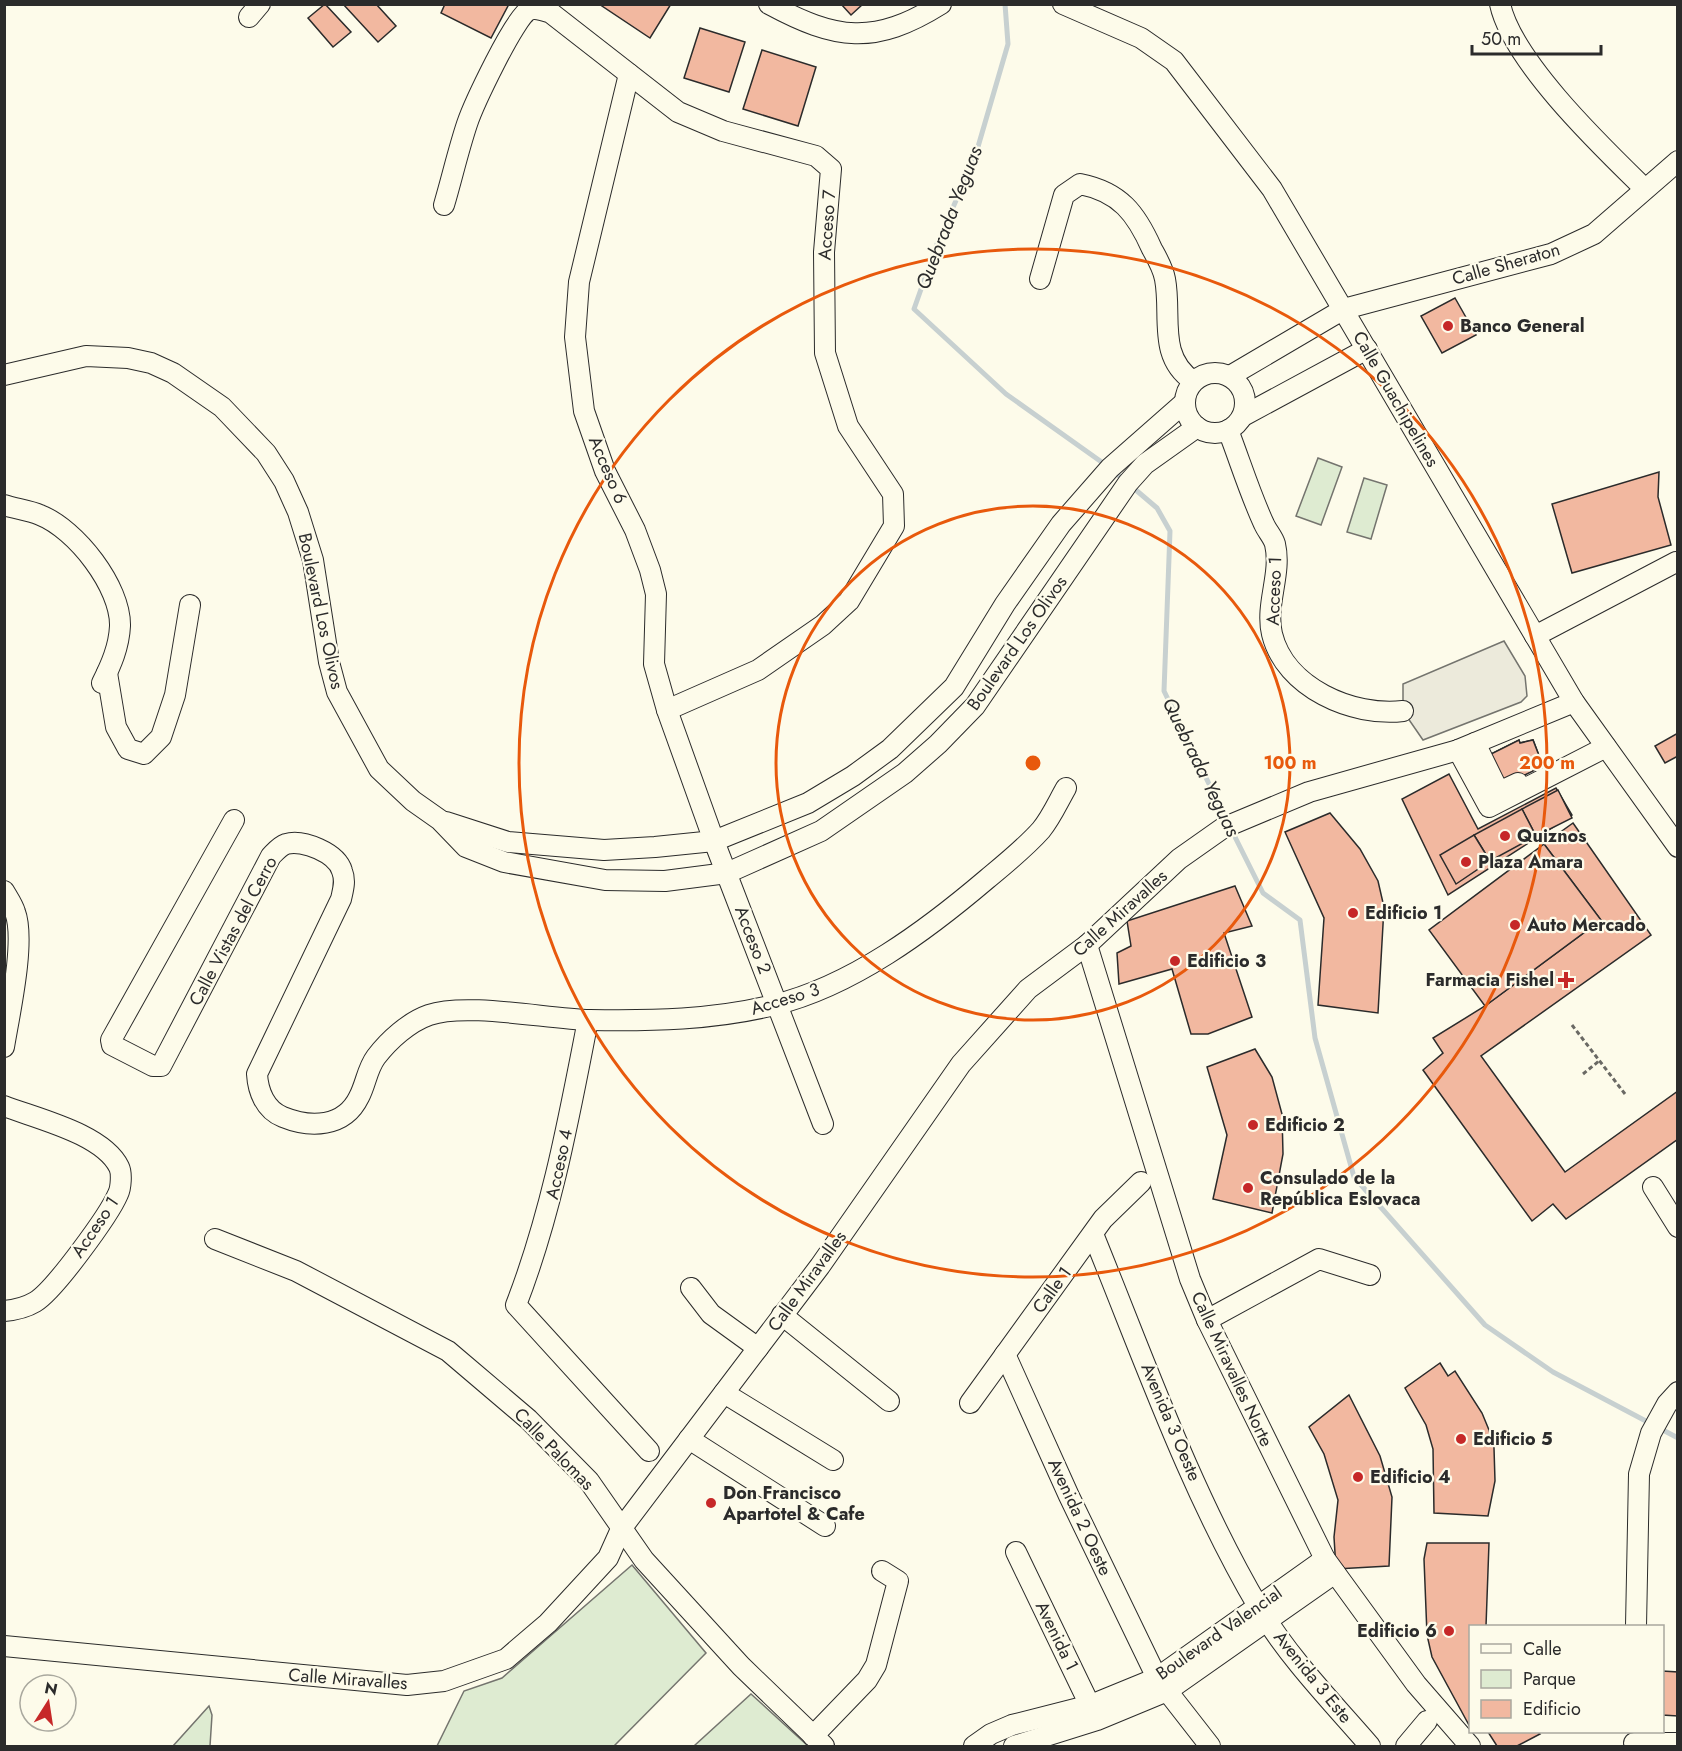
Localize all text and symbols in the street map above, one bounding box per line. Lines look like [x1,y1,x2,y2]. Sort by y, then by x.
scale bar [1472,18,1601,56]
text: 50 m [1481,26,1521,52]
water label: Quebrada Yeguas [908,142,990,294]
street label: Acceso 7 [812,188,842,261]
street label: Calle Sheraton [1449,236,1563,292]
place label: Banco General [1460,313,1585,339]
marker: Banco General [1441,319,1455,333]
street label: Calle Guachipelines [1346,326,1446,472]
street label: Acceso 6 [582,432,634,508]
street label: Boulevard Los Olivos [292,530,350,692]
street label: Acceso 1 [1260,556,1288,626]
street label: Boulevard Los Olivos [961,570,1073,716]
water label: Quebrada Yeguas [1155,693,1247,842]
text: 100 m [1263,750,1317,776]
text: 200 m [1519,750,1575,776]
centre of rings [1023,753,1043,773]
place label: Quiznos [1517,823,1586,849]
marker: Quiznos [1498,829,1512,843]
place label: Plaza Amara [1478,849,1583,875]
street label: Calle Vistas del Cerro [183,851,284,1010]
marker: Plaza Amara [1459,855,1473,869]
street label: Calle Miravalles [1067,863,1173,963]
place label: Edificio 1 [1365,900,1442,926]
street label: Acceso 2 [728,902,778,978]
marker: Edificio 1 [1346,906,1360,920]
place label: Auto Mercado [1526,912,1646,938]
marker: Auto Mercado [1508,918,1522,932]
place label: Edificio 3 [1187,948,1266,974]
marker: Edificio 3 [1168,954,1182,968]
place label: Farmacia Fishel [1426,967,1554,993]
marker: Farmacia Fishel [1559,973,1573,987]
street label: Acceso 3 [747,976,823,1022]
place label: Edificio 2 [1265,1112,1345,1138]
marker: Edificio 2 [1246,1118,1260,1132]
street label: Acceso 4 [539,1126,579,1202]
place label: Consulado de la República Eslovaca [1260,1165,1420,1212]
marker: Consulado de la República Eslovaca [1241,1181,1255,1195]
street label: Acceso 1 [65,1191,125,1263]
street label: Calle Miravalles [761,1225,853,1337]
street label: Calle 1 [1026,1261,1078,1319]
street label: Calle Miravalles Norte [1185,1287,1279,1451]
street label: Avenida 3 Oeste [1134,1359,1208,1485]
street label: Calle Palomas [508,1402,600,1496]
place label: Edificio 5 [1473,1426,1553,1452]
marker: Edificio 5 [1454,1432,1468,1446]
street label: Avenida 2 Oeste [1042,1454,1118,1580]
place label: Edificio 4 [1370,1464,1451,1490]
marker: Edificio 4 [1351,1470,1365,1484]
place label: Don Francisco Apartotel & Cafe [722,1480,865,1527]
marker: Don Francisco Apartotel & Cafe [704,1496,718,1510]
street label: Boulevard Valencial [1151,1580,1287,1686]
street label: Avenida 1 [1029,1597,1085,1675]
place label: Edificio 6 [1357,1618,1437,1644]
marker: Edificio 6 [1442,1624,1456,1638]
street label: Avenida 3 Este [1268,1625,1358,1729]
legend [1469,1625,1664,1733]
text: Calle [1523,1636,1562,1662]
street label: Calle Miravalles [288,1662,408,1696]
text: Parque [1523,1666,1576,1692]
north arrow [18,1673,78,1733]
text: N [42,1676,60,1701]
text: Edificio [1523,1696,1581,1722]

